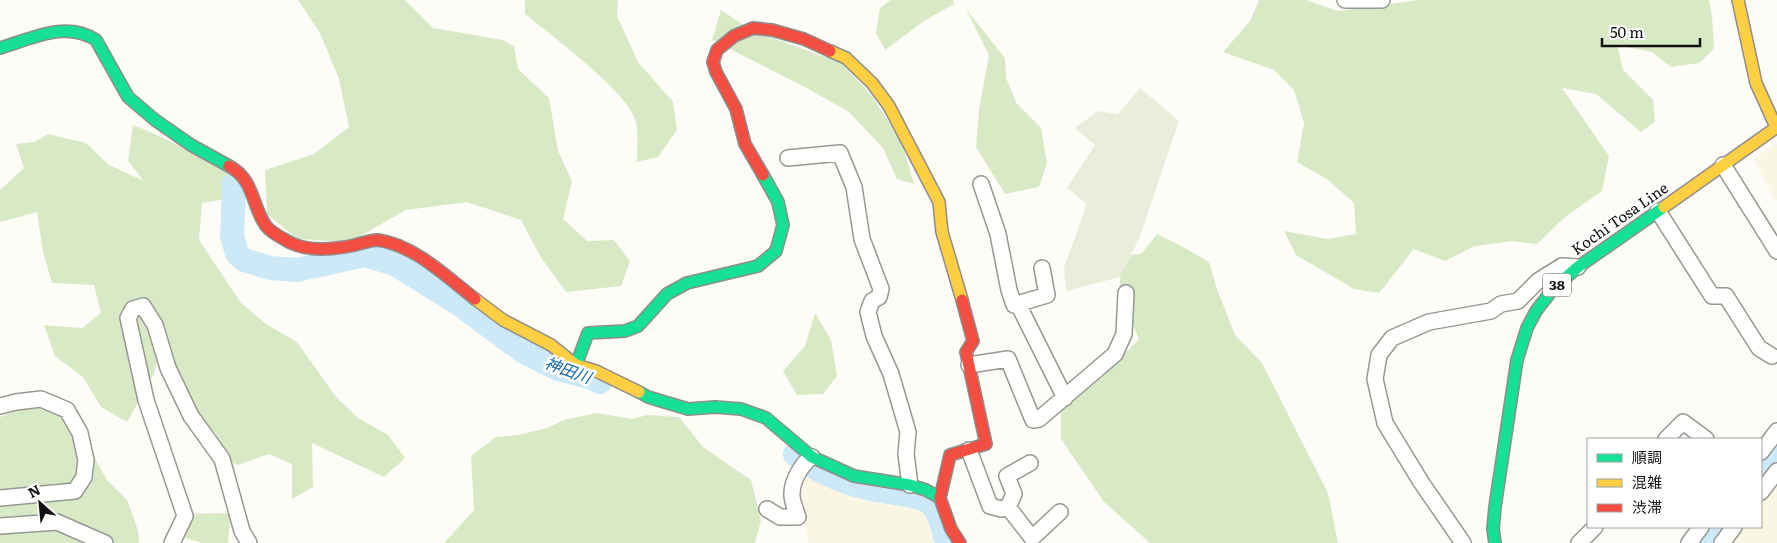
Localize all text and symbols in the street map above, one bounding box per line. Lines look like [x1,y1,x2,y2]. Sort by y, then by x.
scale bar [1602,15,1700,47]
text: 50 m [1610,20,1644,43]
street label: Kochi Tosa Line [1566,176,1672,260]
road number: 38 [1543,274,1571,296]
water label: 神田川 [542,350,597,389]
legend [1587,438,1762,528]
text: 順調 [1632,445,1662,468]
text: 混雑 [1632,470,1662,493]
north arrow [15,478,65,528]
text: N [24,479,44,502]
text: 渋滞 [1632,495,1662,518]

